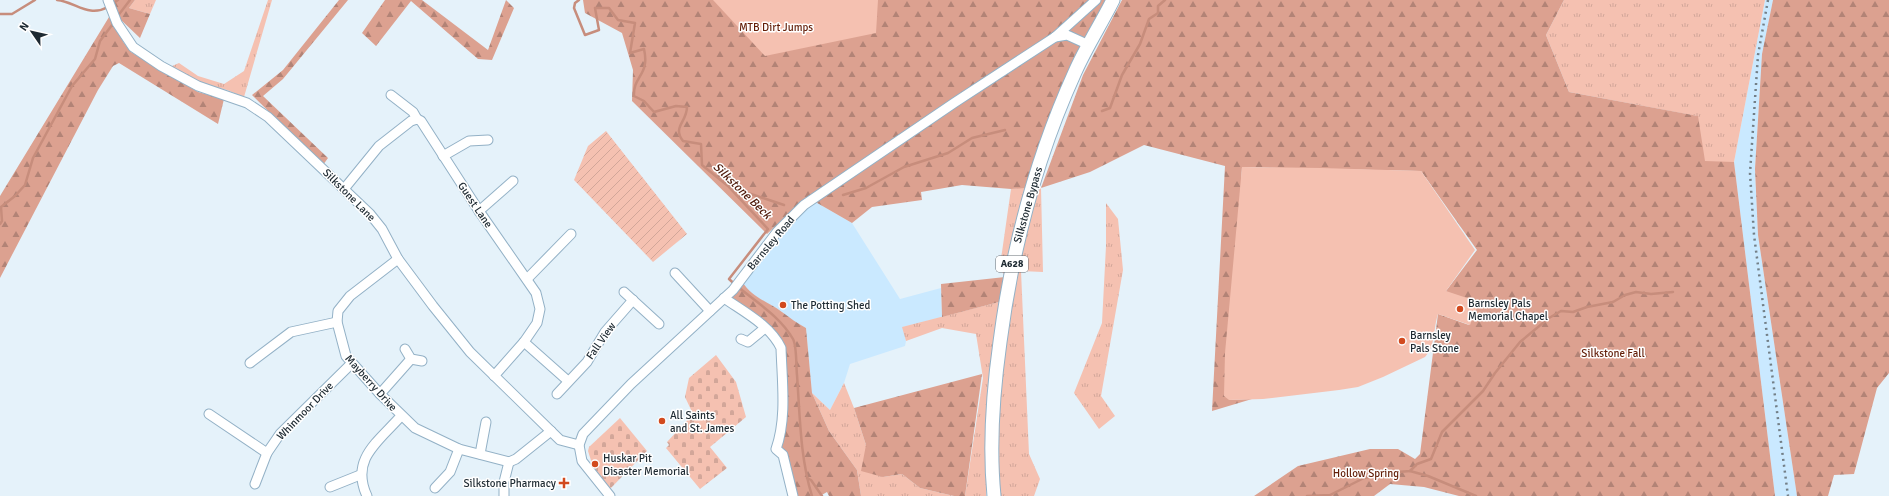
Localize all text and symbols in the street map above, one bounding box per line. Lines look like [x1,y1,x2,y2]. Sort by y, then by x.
north arrow [12,12,52,52]
text: N [17,20,32,33]
park label: MTB Dirt Jumps [739,21,813,34]
water label: Silkstone Beck [710,159,775,223]
street label: Silkstone Bypass [1011,165,1045,245]
street label: Silkstone Lane [320,166,378,224]
street label: Guest Lane [455,180,495,230]
street label: Barnsley Road [745,213,798,273]
road number: A628 [996,256,1028,272]
place label: Barnsley Pals Memorial Chapel [1468,297,1548,323]
place label: The Potting Shed [791,299,870,312]
marker: The Potting Shed [778,300,788,310]
marker: Barnsley Pals Memorial Chapel [1455,304,1465,314]
street label: Fall View [584,320,618,362]
place label: Barnsley Pals Stone [1410,329,1459,355]
marker: Barnsley Pals Stone [1397,336,1407,346]
park label: Silkstone Fall [1581,347,1645,360]
street label: Mayberry Drive [342,352,400,414]
street label: Whinmoor Drive [274,379,336,443]
place label: All Saints and St. James [670,409,735,435]
marker: All Saints and St. James [657,416,667,426]
place label: Huskar Pit Disaster Memorial [603,452,689,478]
marker: Huskar Pit Disaster Memorial [590,459,600,469]
park label: Hollow Spring [1333,467,1399,480]
place label: Silkstone Pharmacy [463,477,557,490]
marker: Silkstone Pharmacy [559,478,569,488]

